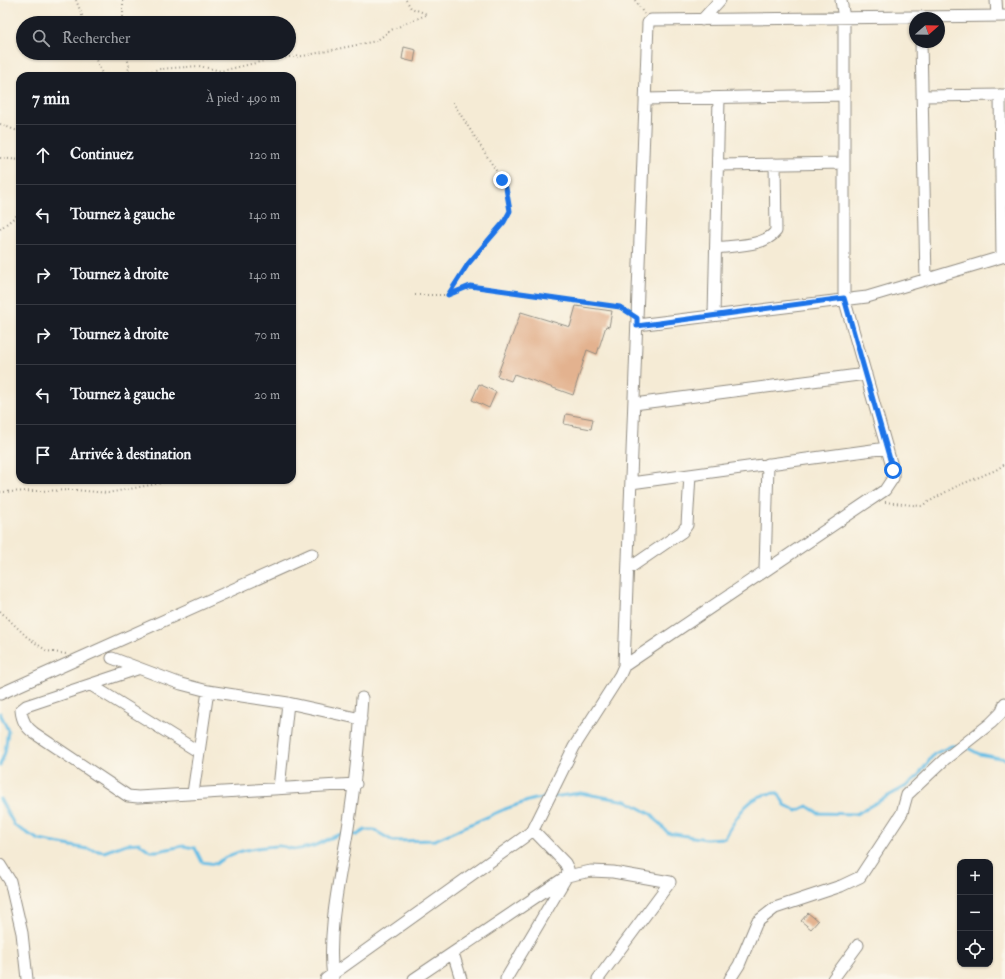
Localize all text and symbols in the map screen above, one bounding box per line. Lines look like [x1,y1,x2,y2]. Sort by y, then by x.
north arrow [909,12,945,48]
search box [16,16,296,60]
icon: search [30,27,52,49]
text: Rechercher [62,29,130,48]
text: 7 min [32,88,70,109]
text: À pied · 490 m [206,90,280,106]
icon: ahead [32,144,54,166]
text: Continuez [70,145,134,164]
text: 120 m [249,147,280,163]
route end [493,171,511,189]
icon: left [32,204,54,226]
text: Tournez à gauche [70,205,175,224]
text: 140 m [249,207,280,223]
icon: right [32,264,54,286]
text: Tournez à droite [70,265,169,284]
text: 140 m [249,267,280,283]
icon: right [32,324,54,346]
text: Tournez à droite [70,325,169,344]
text: 70 m [255,327,280,343]
icon: left [32,384,54,406]
text: Tournez à gauche [70,385,175,404]
text: 20 m [254,387,280,403]
icon: arrive [32,444,54,466]
text: Arrivée à destination [70,445,191,464]
route start [884,461,902,479]
map controls [957,859,993,967]
button: + [957,859,993,895]
button: − [957,895,993,931]
button: locate [957,931,993,967]

